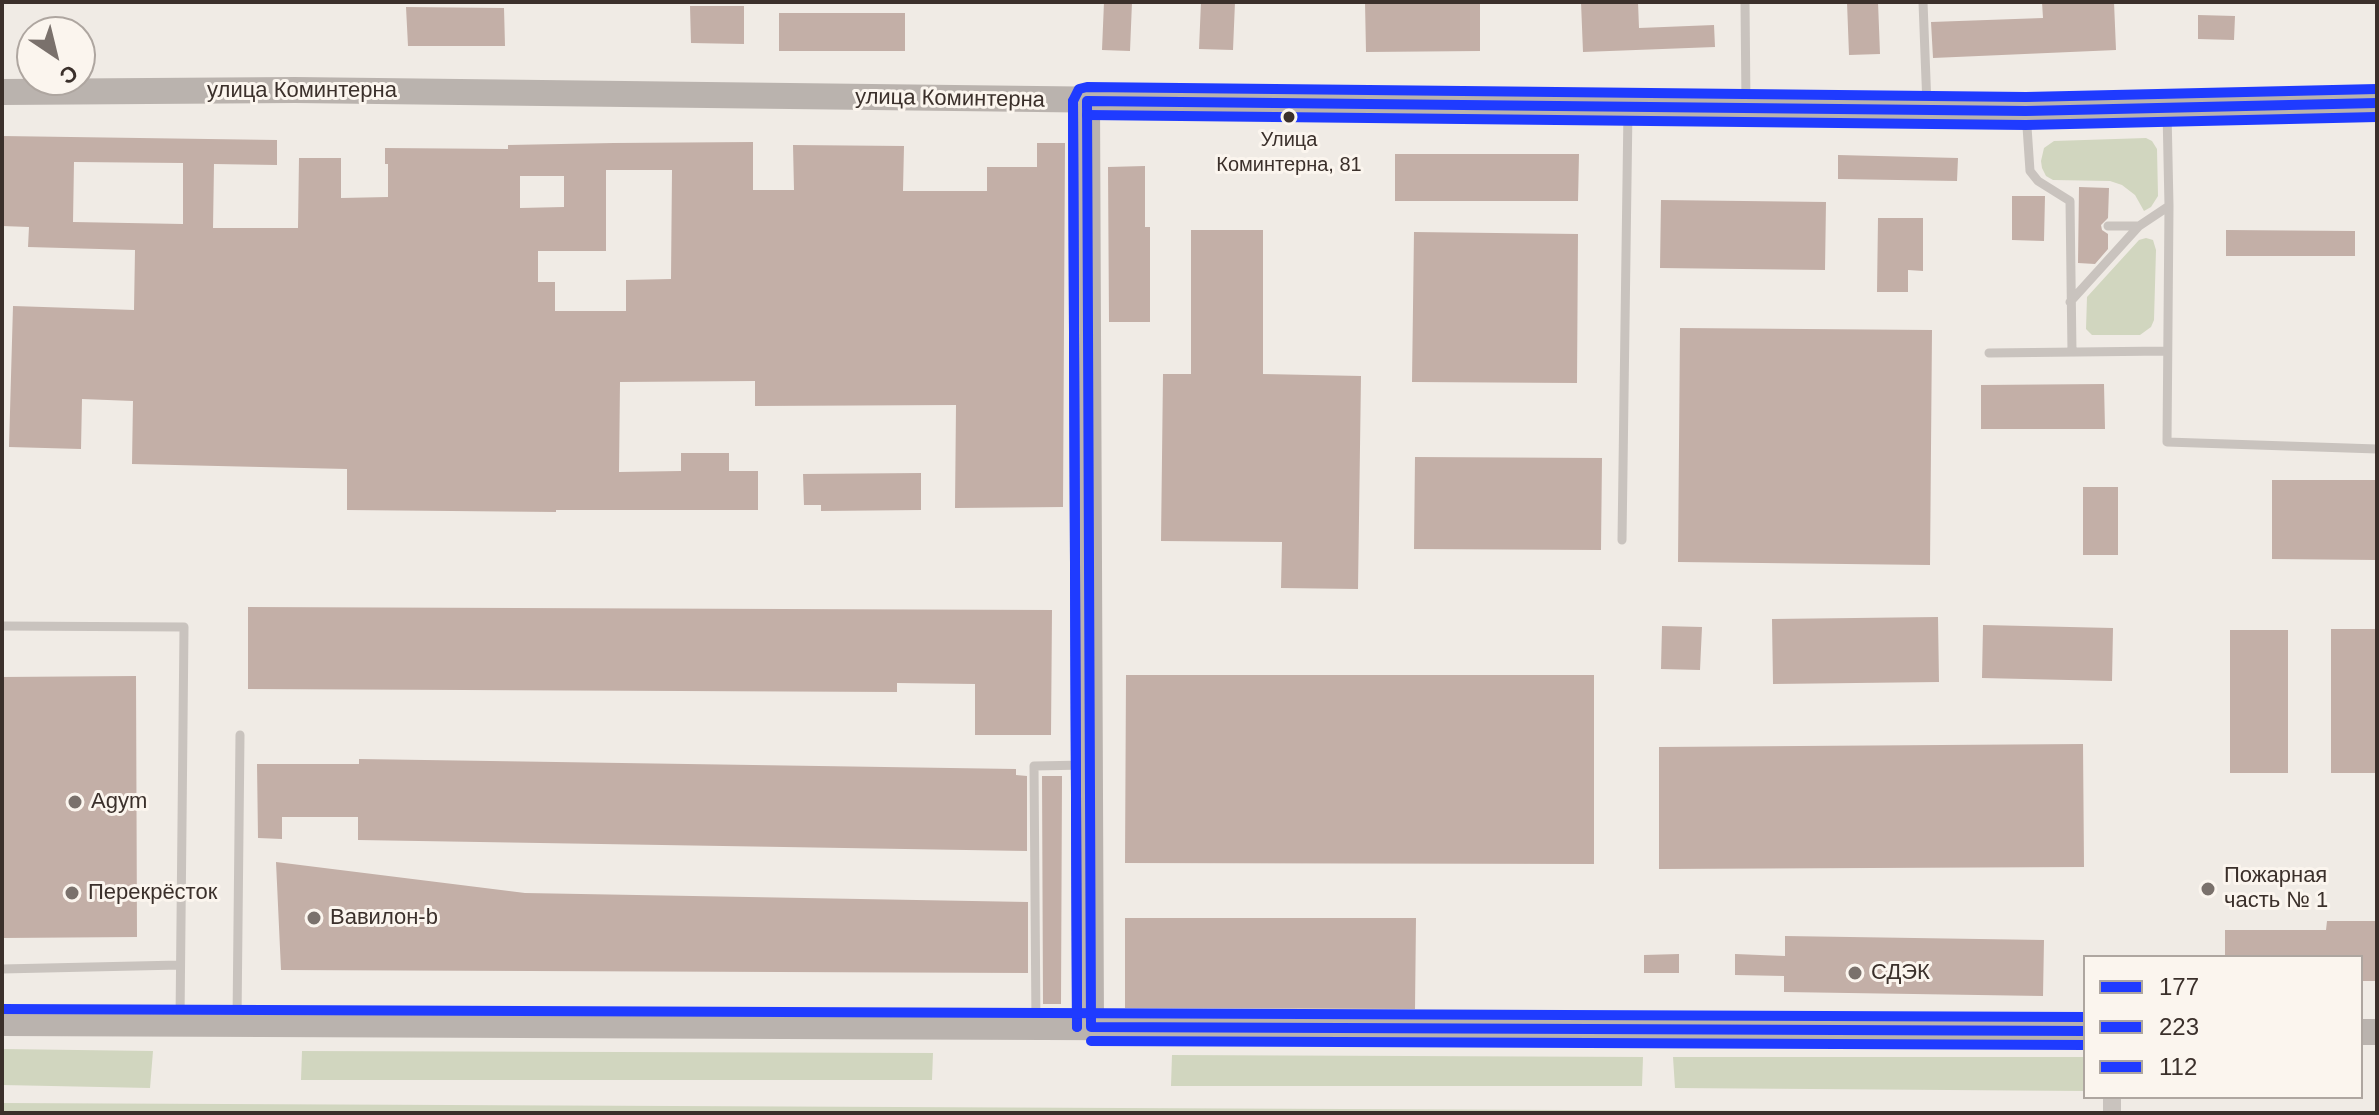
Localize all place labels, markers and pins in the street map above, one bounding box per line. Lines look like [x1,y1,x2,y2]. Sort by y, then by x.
marker: Улица Коминтерна, 81 [1281,109,1297,125]
place label: Улица Коминтерна, 81 [1216,128,1362,175]
place label: Agym [91,789,147,815]
marker: Agym [66,793,84,811]
place label: Пожарная часть № 1 [2224,863,2328,914]
place label: Перекрёсток [88,880,217,906]
marker: Пожарная часть № 1 [2199,880,2217,898]
marker: Перекрёсток [63,884,81,902]
place label: Вавилон-b [330,905,438,931]
marker: Вавилон-b [305,909,323,927]
place label: СДЭК [1871,960,1930,986]
marker: СДЭК [1846,964,1864,982]

